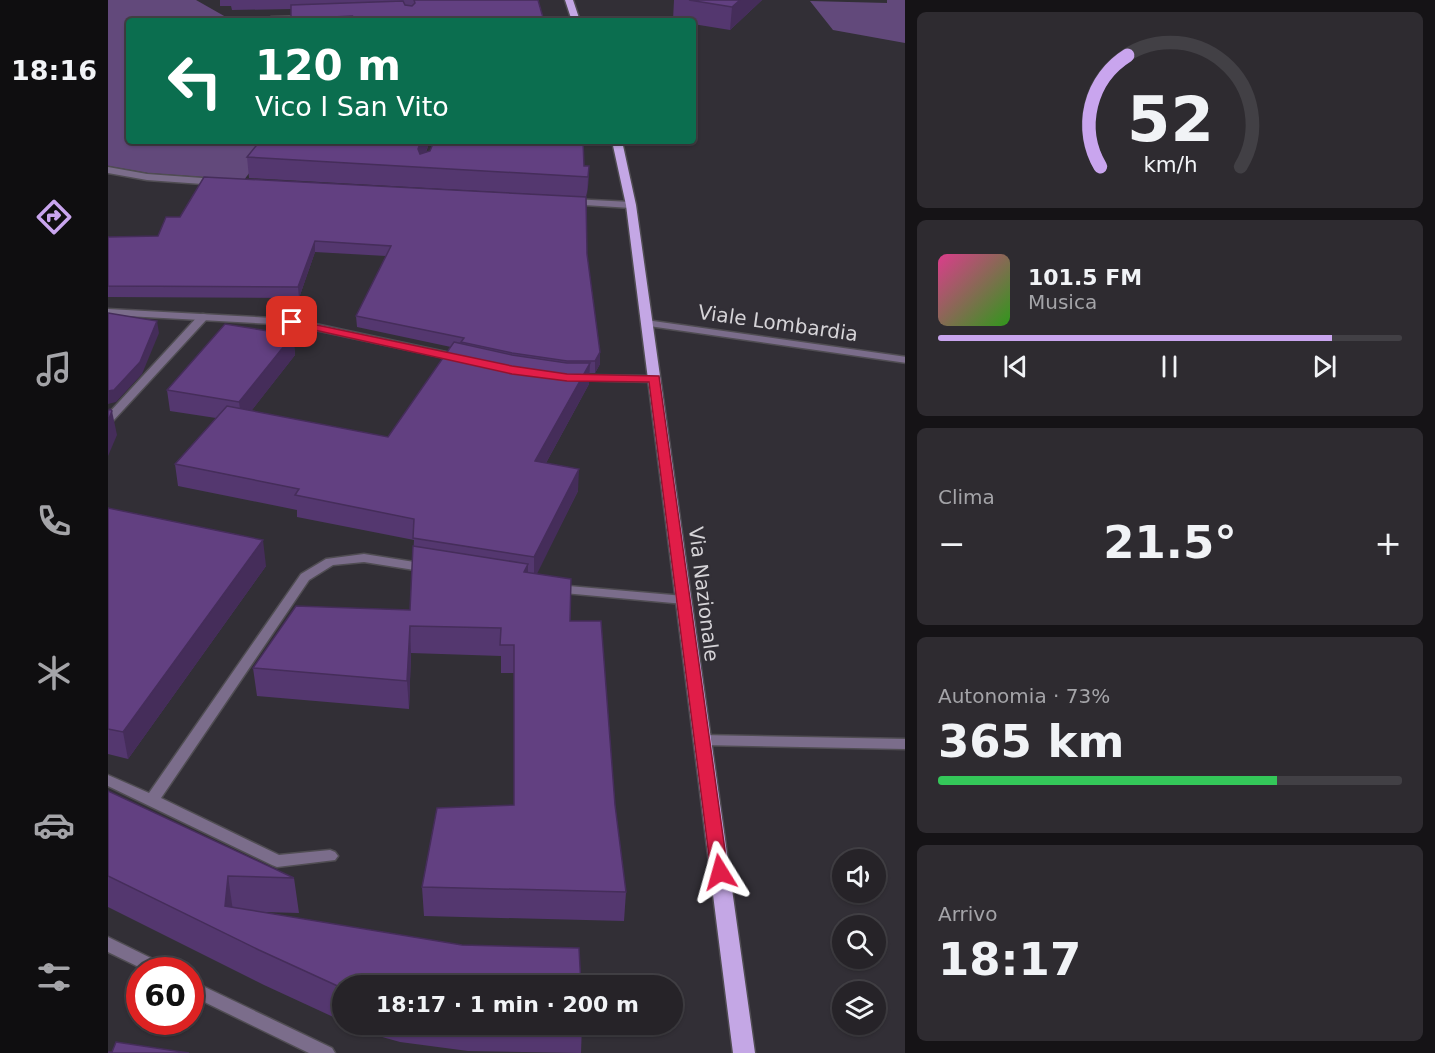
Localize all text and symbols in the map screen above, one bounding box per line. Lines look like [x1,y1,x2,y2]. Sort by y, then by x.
text: 120 m [255,41,401,90]
icon: left [156,42,234,120]
text: 18:16 [11,55,97,86]
text: 52 [1127,83,1213,156]
text: Vico I San Vito [255,91,449,122]
text: km/h [1143,152,1197,177]
icon: directions [33,196,75,238]
text: 101.5 FM [1028,265,1142,290]
text: Musica [1028,290,1097,314]
pin [266,296,317,347]
street label: Viale Lombardia [697,300,859,346]
icon: arrive [275,305,308,338]
icon: music [33,348,75,390]
icon: previous [999,350,1032,383]
icon: pause [1153,350,1186,383]
icon: next [1308,350,1341,383]
text: Clima [938,485,995,509]
icon: phone [33,500,75,542]
text: 21.5° [1103,516,1237,569]
text: − [938,524,966,563]
text: + [1374,524,1402,563]
street label: Via Nazionale [684,525,724,663]
icon: climate [33,652,75,694]
text: Autonomia · 73% [938,684,1110,708]
text: 365 km [938,715,1124,768]
icon: car [33,804,75,846]
position arrow [688,840,752,904]
map controls [832,849,886,1035]
button: sound [832,849,886,903]
text: Arrivo [938,902,997,926]
button: search [832,915,886,969]
text: 18:17 [938,933,1081,986]
icon: filters [33,956,75,998]
speed limit sign: 60 [126,957,204,1035]
button: layers [832,981,886,1035]
text: 18:17 · 1 min · 200 m [376,992,639,1017]

